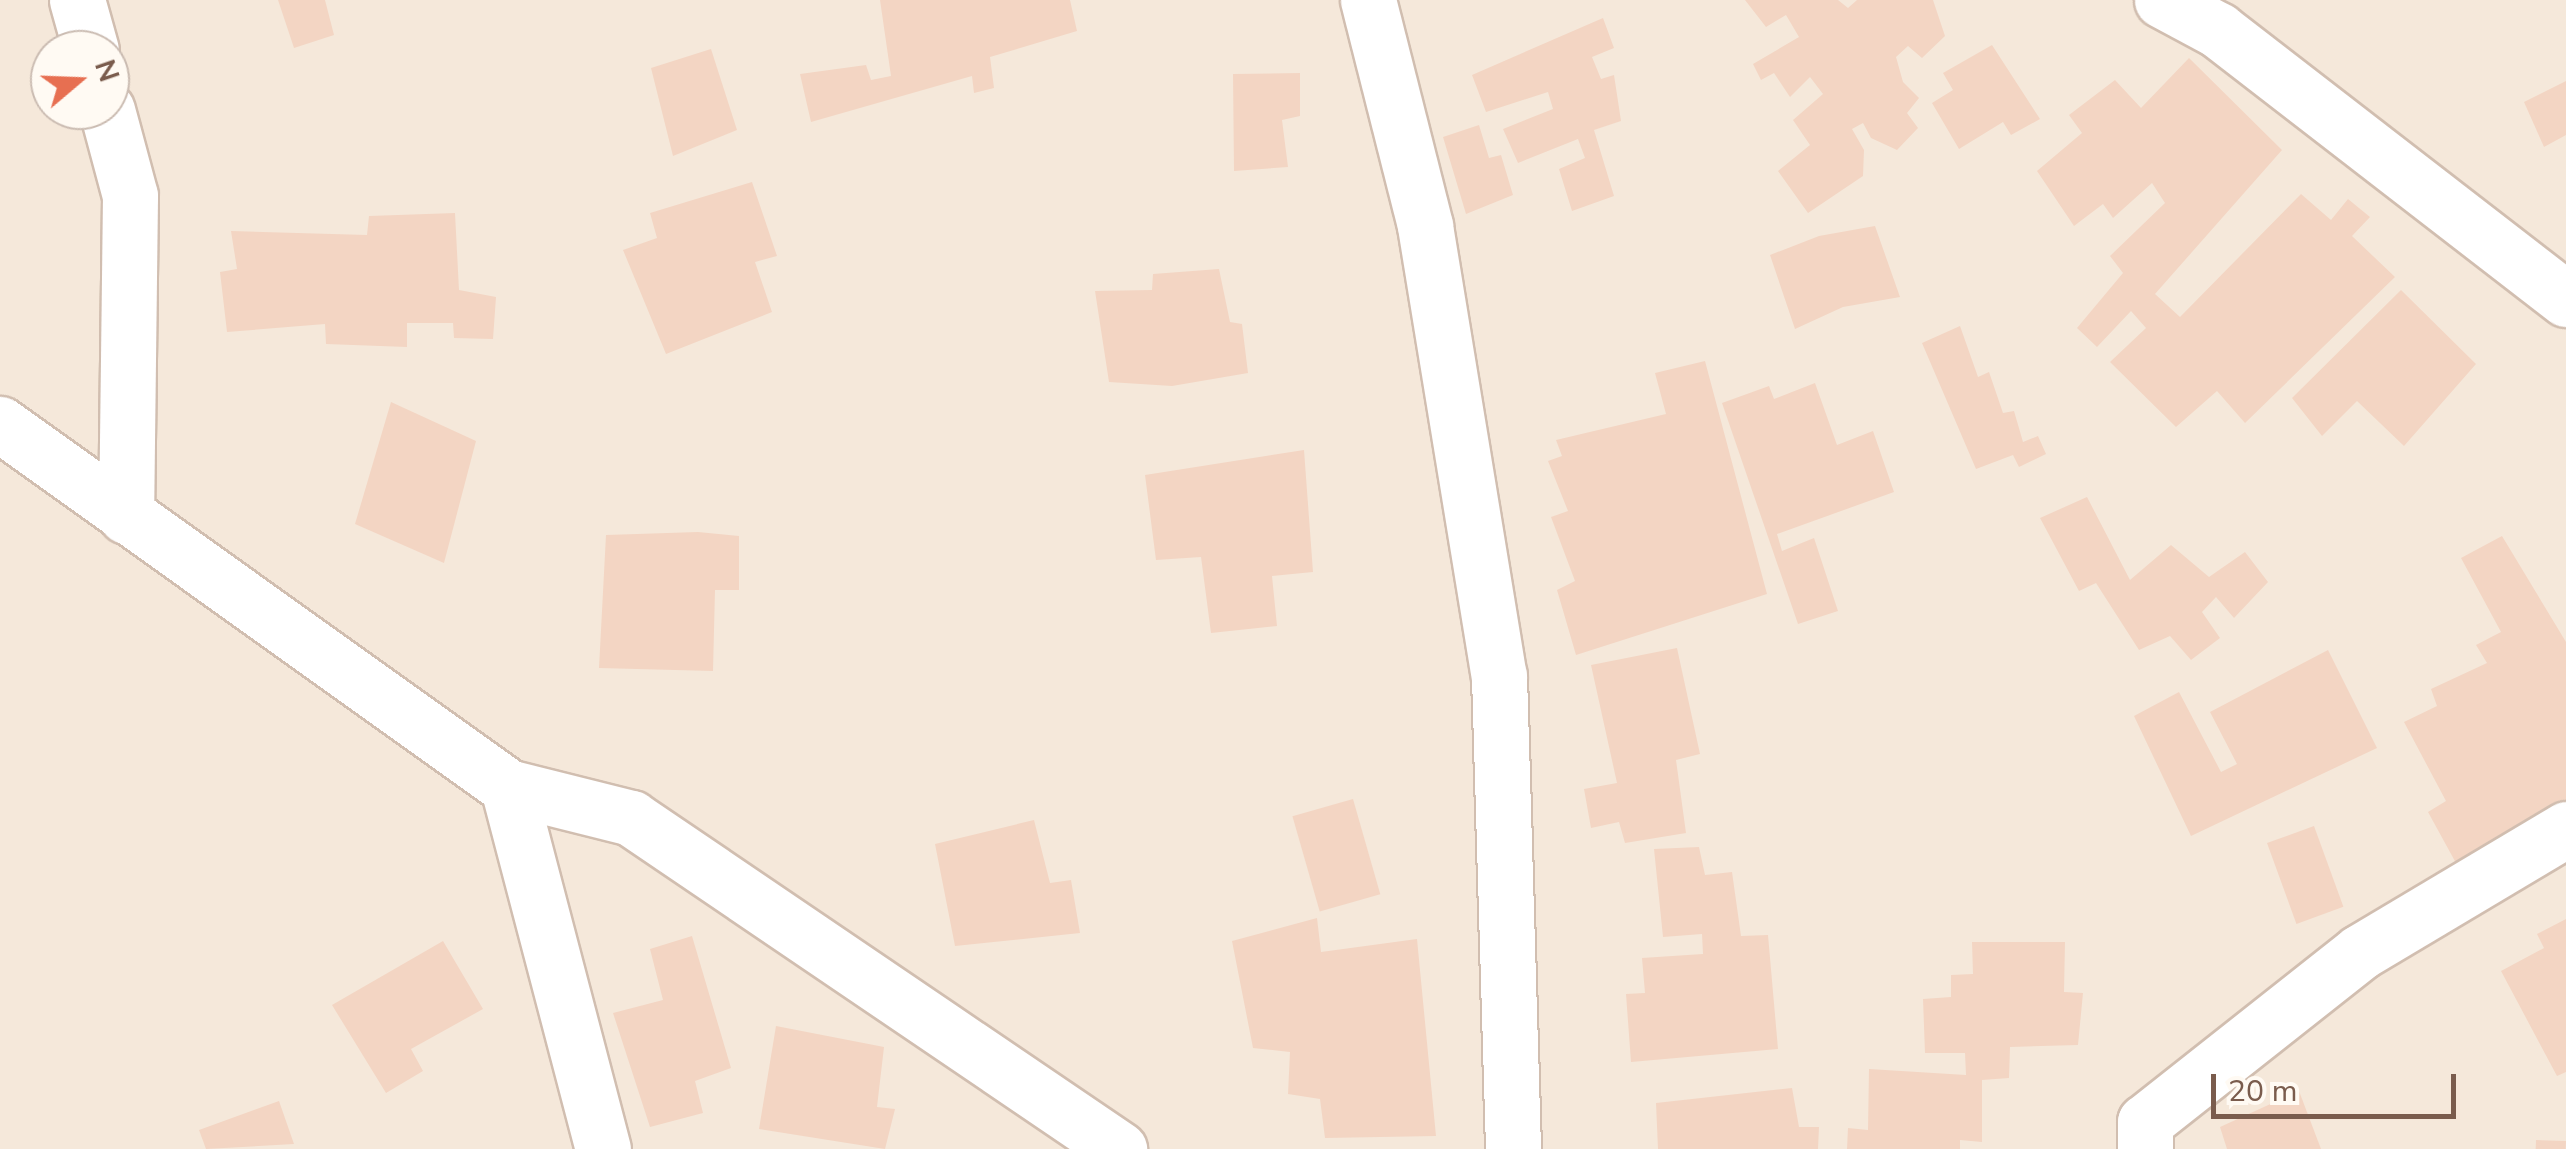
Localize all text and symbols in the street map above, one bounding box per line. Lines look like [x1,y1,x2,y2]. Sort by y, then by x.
north arrow [30,30,130,130]
text: N [85,55,128,87]
scale bar [2216,1054,2461,1116]
text: 20 m [2228,1071,2297,1112]

